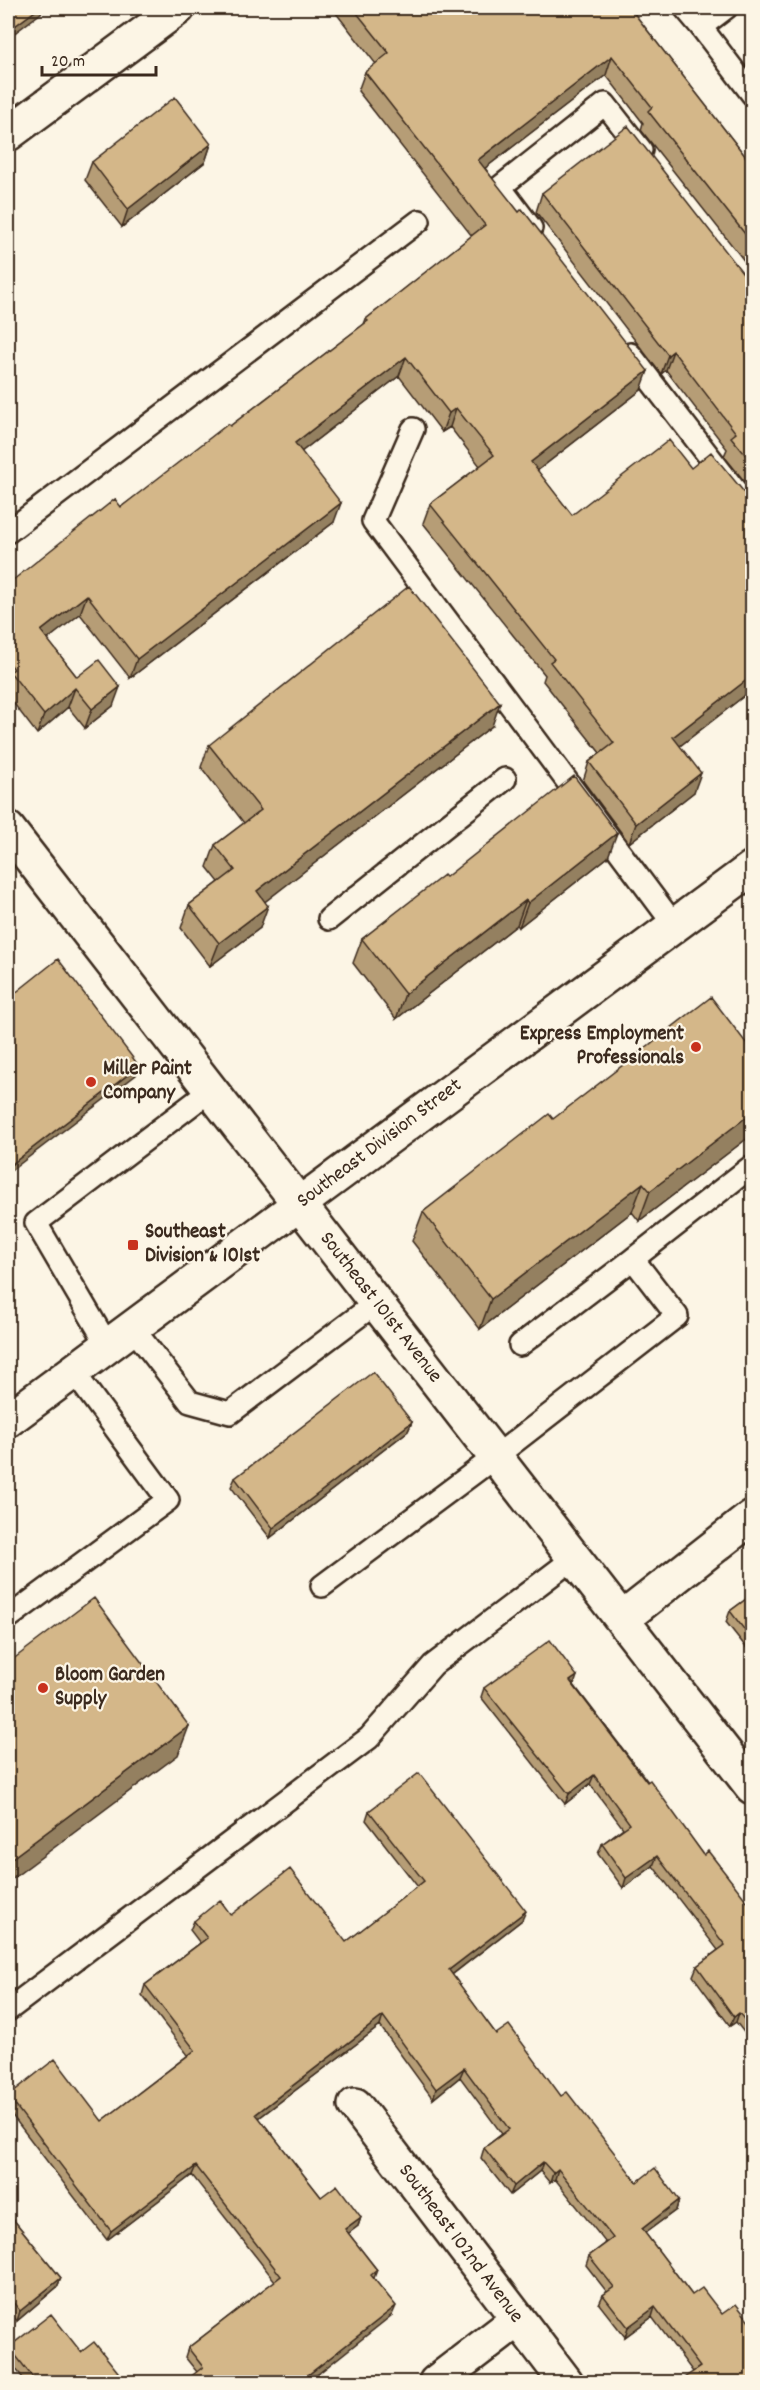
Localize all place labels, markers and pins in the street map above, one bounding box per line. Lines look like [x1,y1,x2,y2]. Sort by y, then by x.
place label: Express Employment Professionals [520,1020,684,1074]
marker: Express Employment Professionals [689,1040,703,1054]
place label: Miller Paint Company [103,1055,192,1109]
marker: Miller Paint Company [84,1075,98,1089]
place label: Southeast Division & 101st [145,1218,260,1272]
marker: Southeast Division & 101st [126,1238,140,1252]
place label: Bloom Garden Supply [55,1661,165,1715]
marker: Bloom Garden Supply [36,1681,50,1695]

